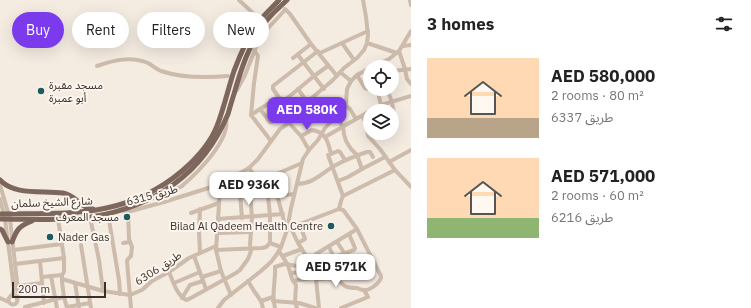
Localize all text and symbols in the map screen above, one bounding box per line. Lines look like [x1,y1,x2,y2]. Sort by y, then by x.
chip: Buy [12,12,64,48]
chip: Rent [72,12,129,48]
chip: Filters [137,12,205,48]
chip: New [213,12,269,48]
text: 3 homes [427,13,494,35]
icon: filters [713,13,735,35]
map controls [363,60,399,140]
button: locate [363,60,399,96]
text: AED 580,000 [551,65,655,87]
icon: home [459,74,507,122]
place label: مسجد مقبرة أبو عمبرة [49,78,103,105]
marker: مسجد مقبرة أبو عمبرة [36,86,46,96]
text: 2 rooms · 80 m² [551,87,644,104]
pin: AED 580K [266,97,348,131]
text: AED 580K [276,101,338,118]
button: layers [363,104,399,140]
text: طريق 6337 [551,109,613,126]
text: AED 571,000 [551,165,655,187]
pin: AED 936K [208,172,290,206]
icon: home [459,174,507,222]
text: AED 936K [218,176,280,193]
street label: طريق 6315 [125,181,179,209]
text: 2 rooms · 60 m² [551,187,644,204]
street label: شارع الشيخ سلمان [11,194,93,211]
text: طريق 6216 [551,209,613,226]
place label: مسجد المعرف [56,210,119,224]
marker: مسجد المعرف [122,212,132,222]
place label: Bilad Al Qadeem Health Centre [170,219,323,233]
marker: Bilad Al Qadeem Health Centre [326,221,336,231]
place label: Nader Gas [58,230,110,244]
marker: Nader Gas [45,232,55,242]
street label: طريق 6306 [132,248,184,288]
pin: AED 571K [295,254,377,288]
text: AED 571K [305,258,367,275]
scale bar [12,280,106,299]
text: 200 m [18,282,50,296]

